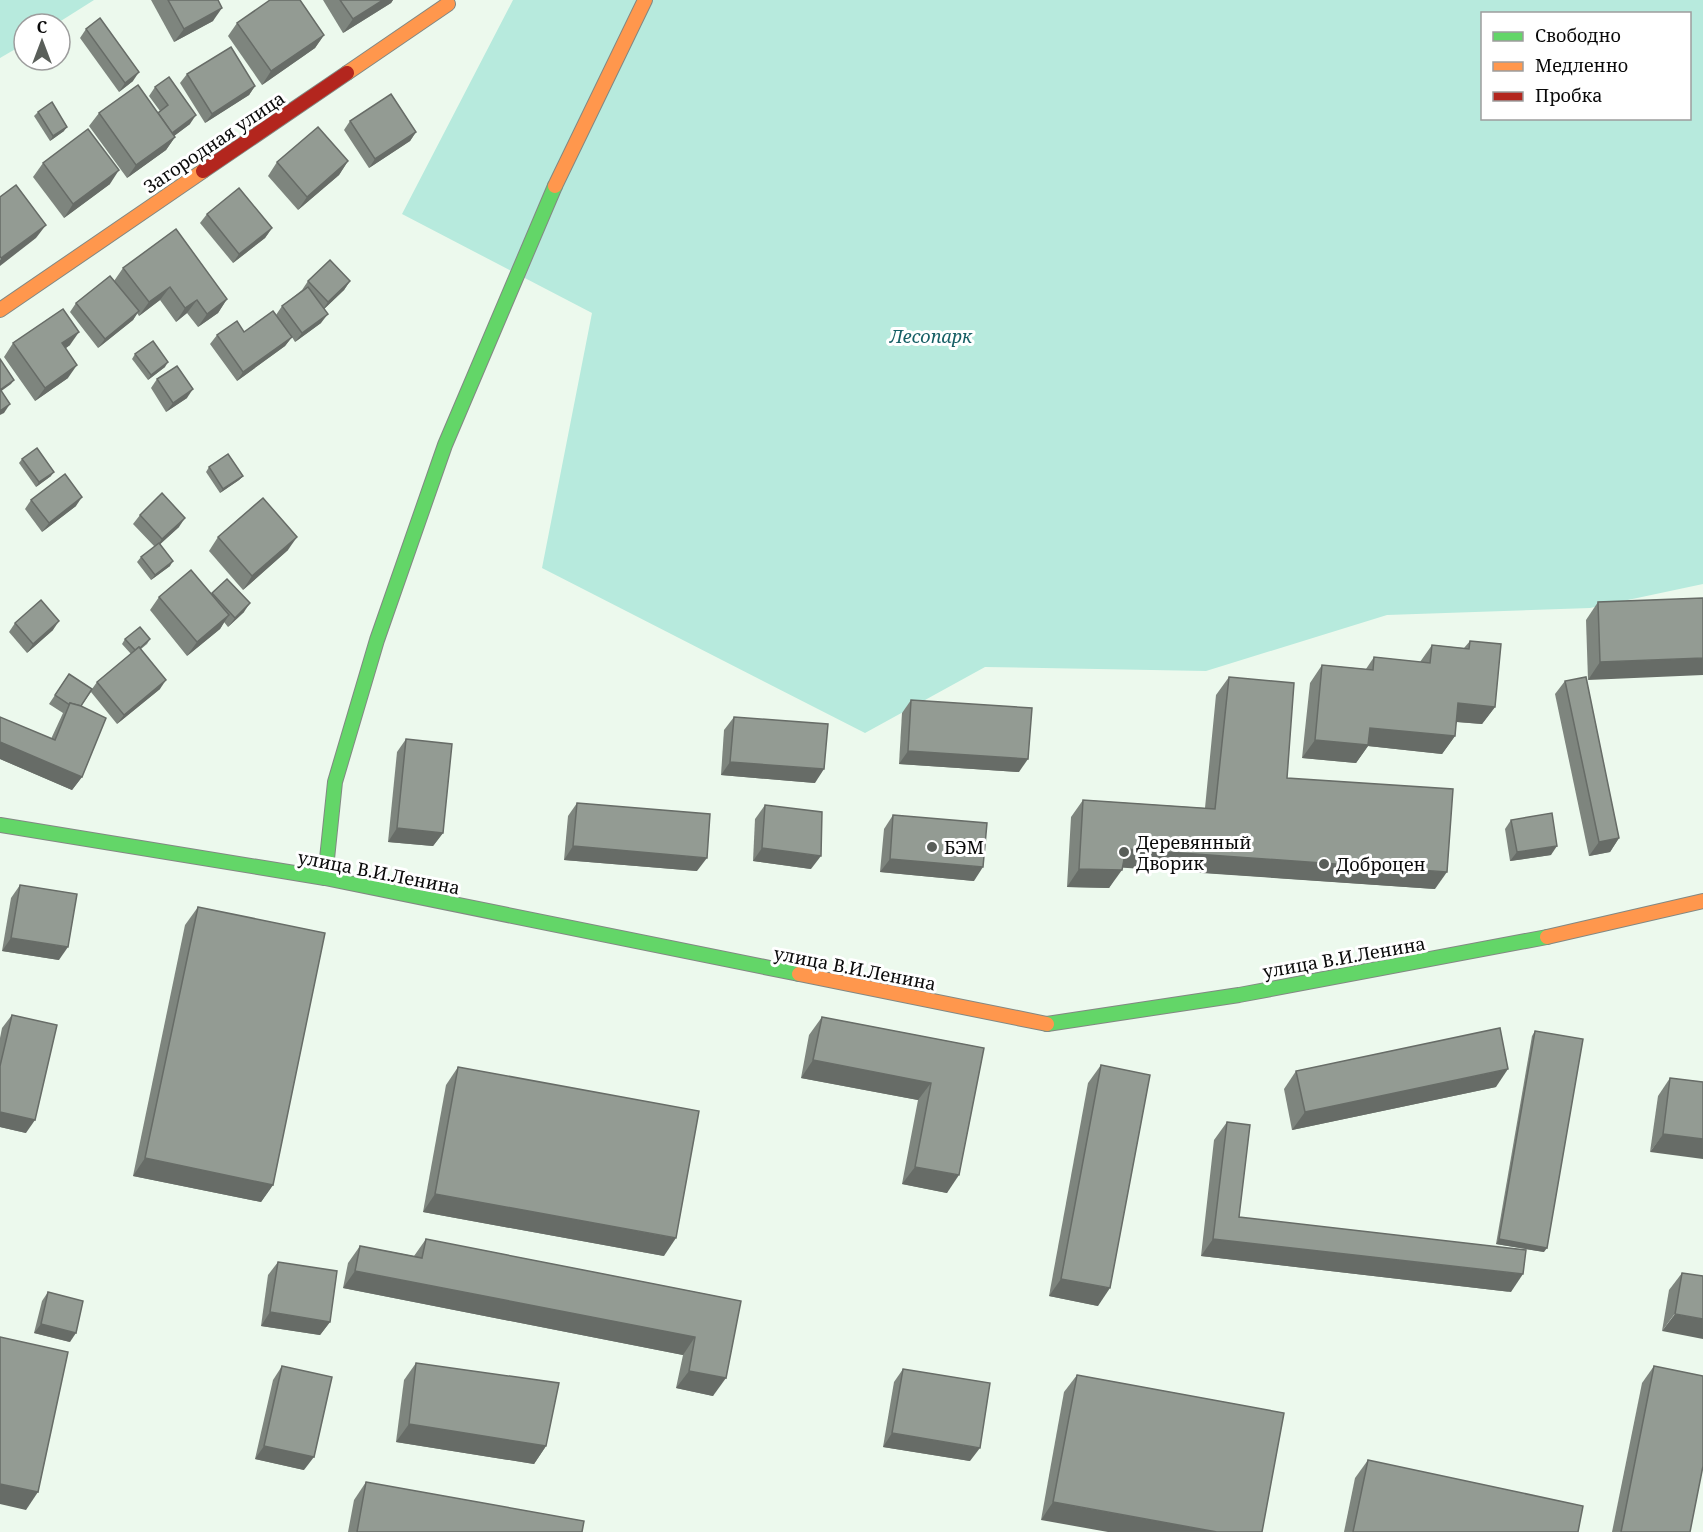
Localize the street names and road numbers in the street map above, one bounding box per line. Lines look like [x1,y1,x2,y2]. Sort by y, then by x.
street label: Загородная улица [139,86,289,198]
street label: улица В.И.Ленина [296,844,462,900]
street label: улица В.И.Ленина [1261,931,1427,983]
street label: улица В.И.Ленина [772,940,938,996]

